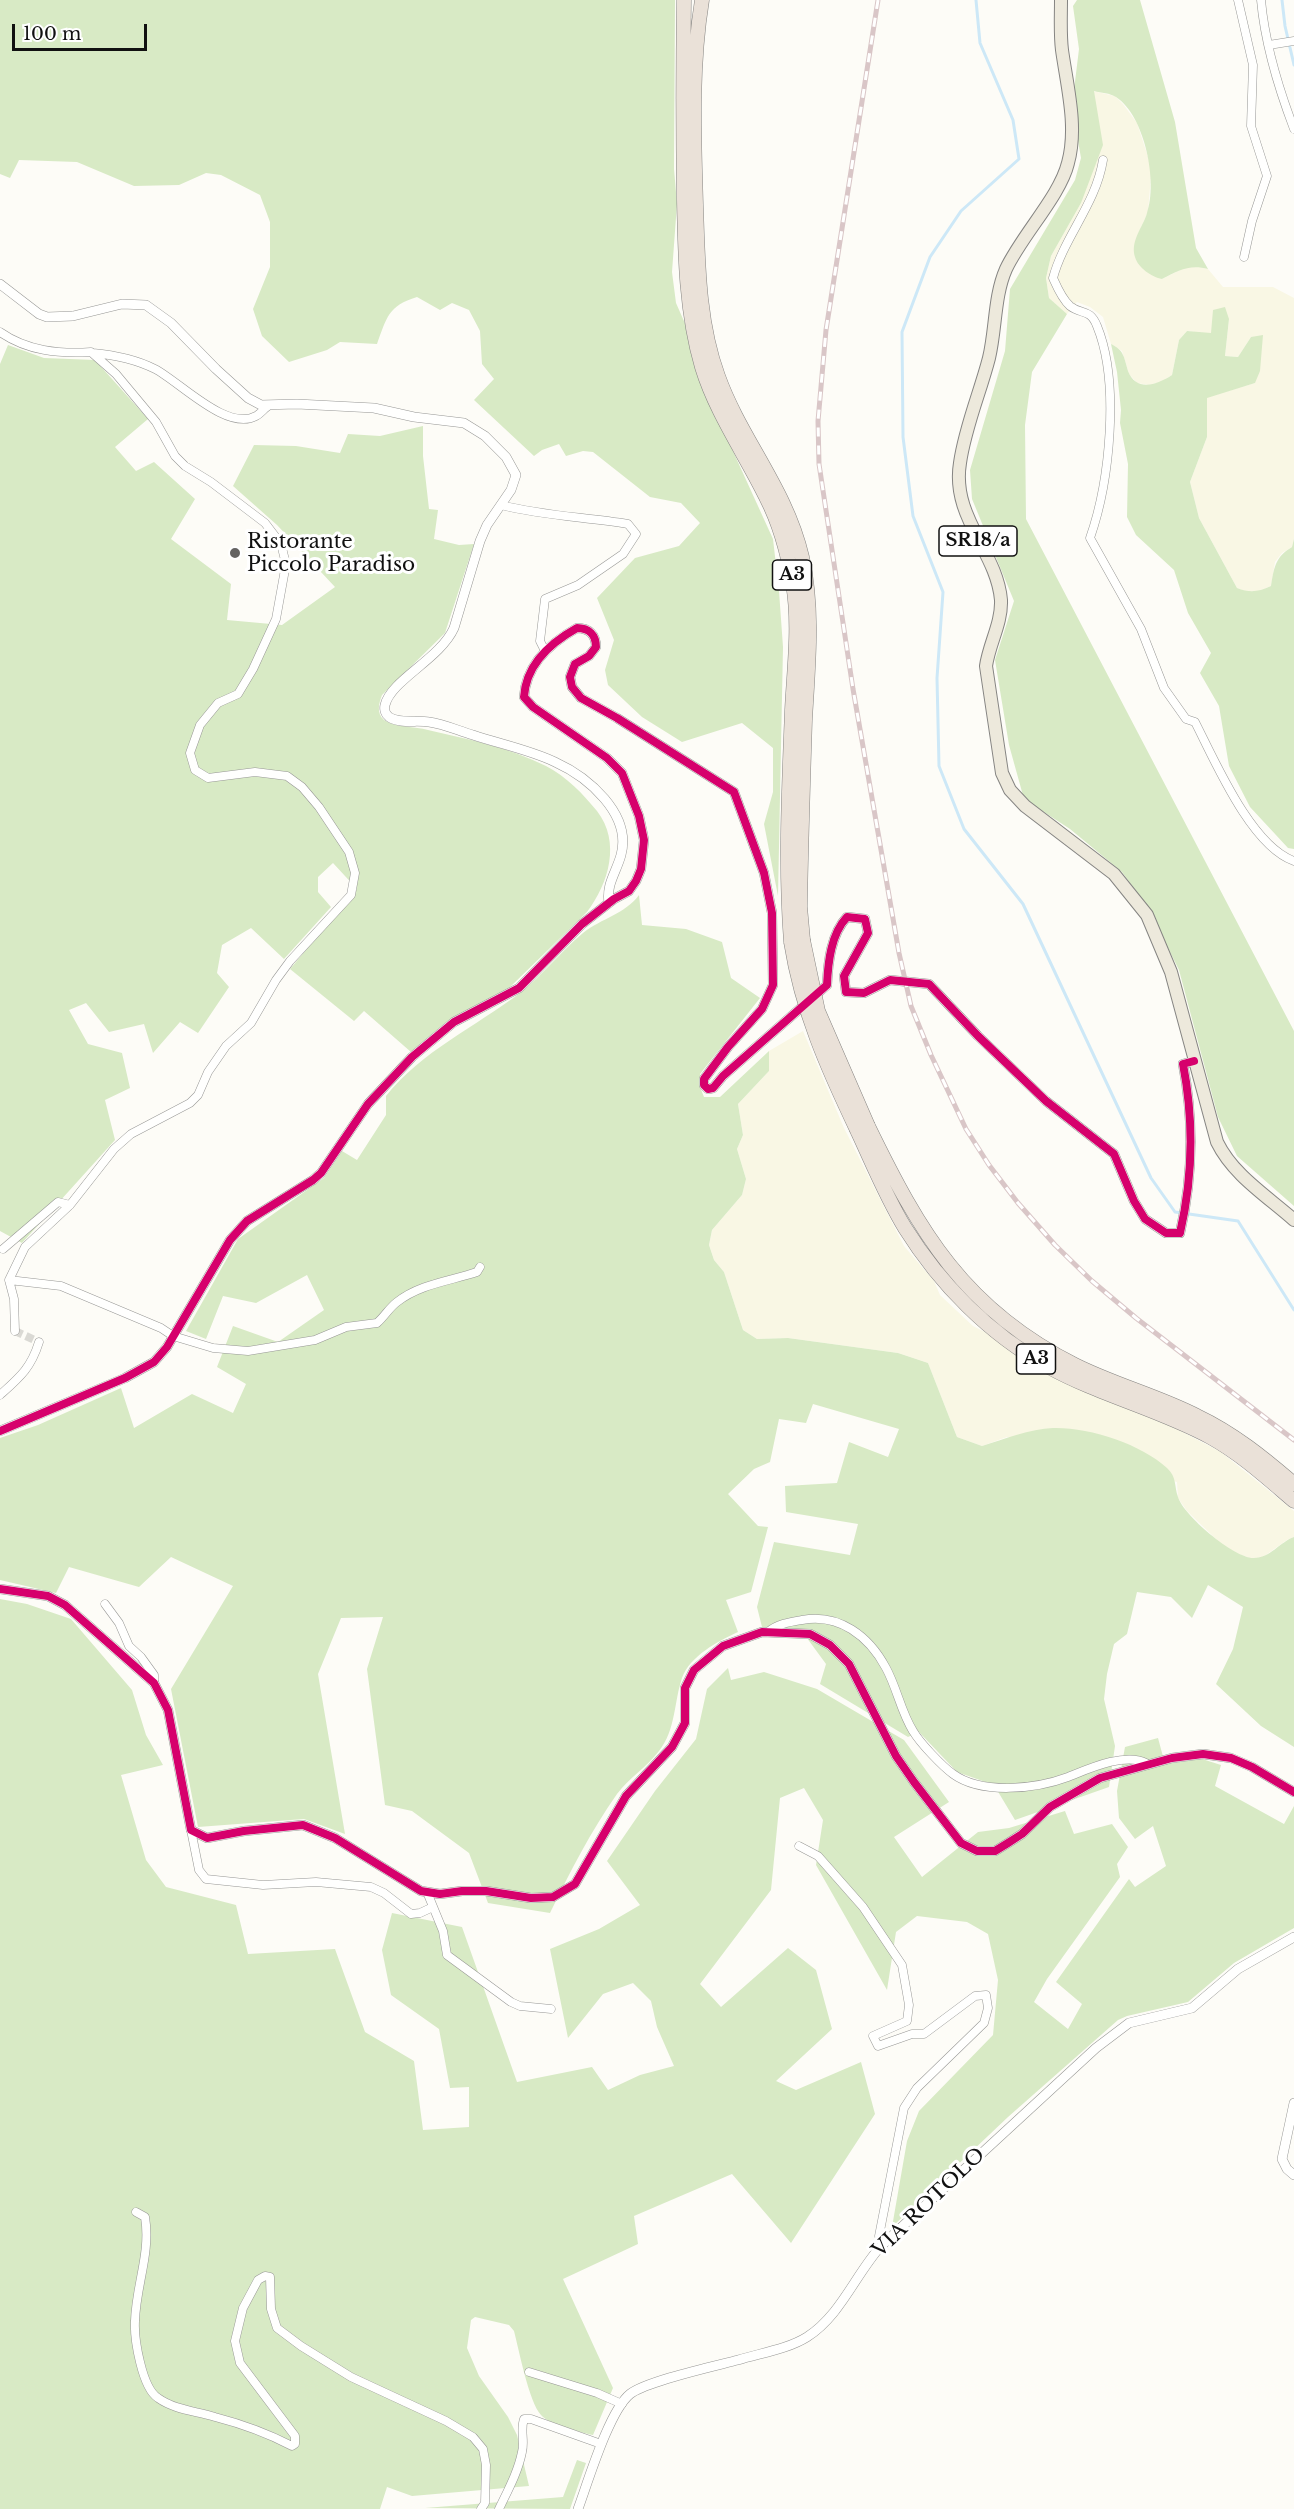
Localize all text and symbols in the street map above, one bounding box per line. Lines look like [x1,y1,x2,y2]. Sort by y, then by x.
scale bar [15,12,150,50]
text: 100 m [23,23,81,45]
road number: SR18/a [939,526,1017,556]
place label: Ristorante Piccolo Paradiso [247,530,415,577]
marker: Ristorante Piccolo Paradiso [228,546,242,560]
road number: A3 [772,560,812,590]
road number: A3 [1016,1344,1056,1374]
street label: VIA ROTOLO [868,2143,990,2263]

